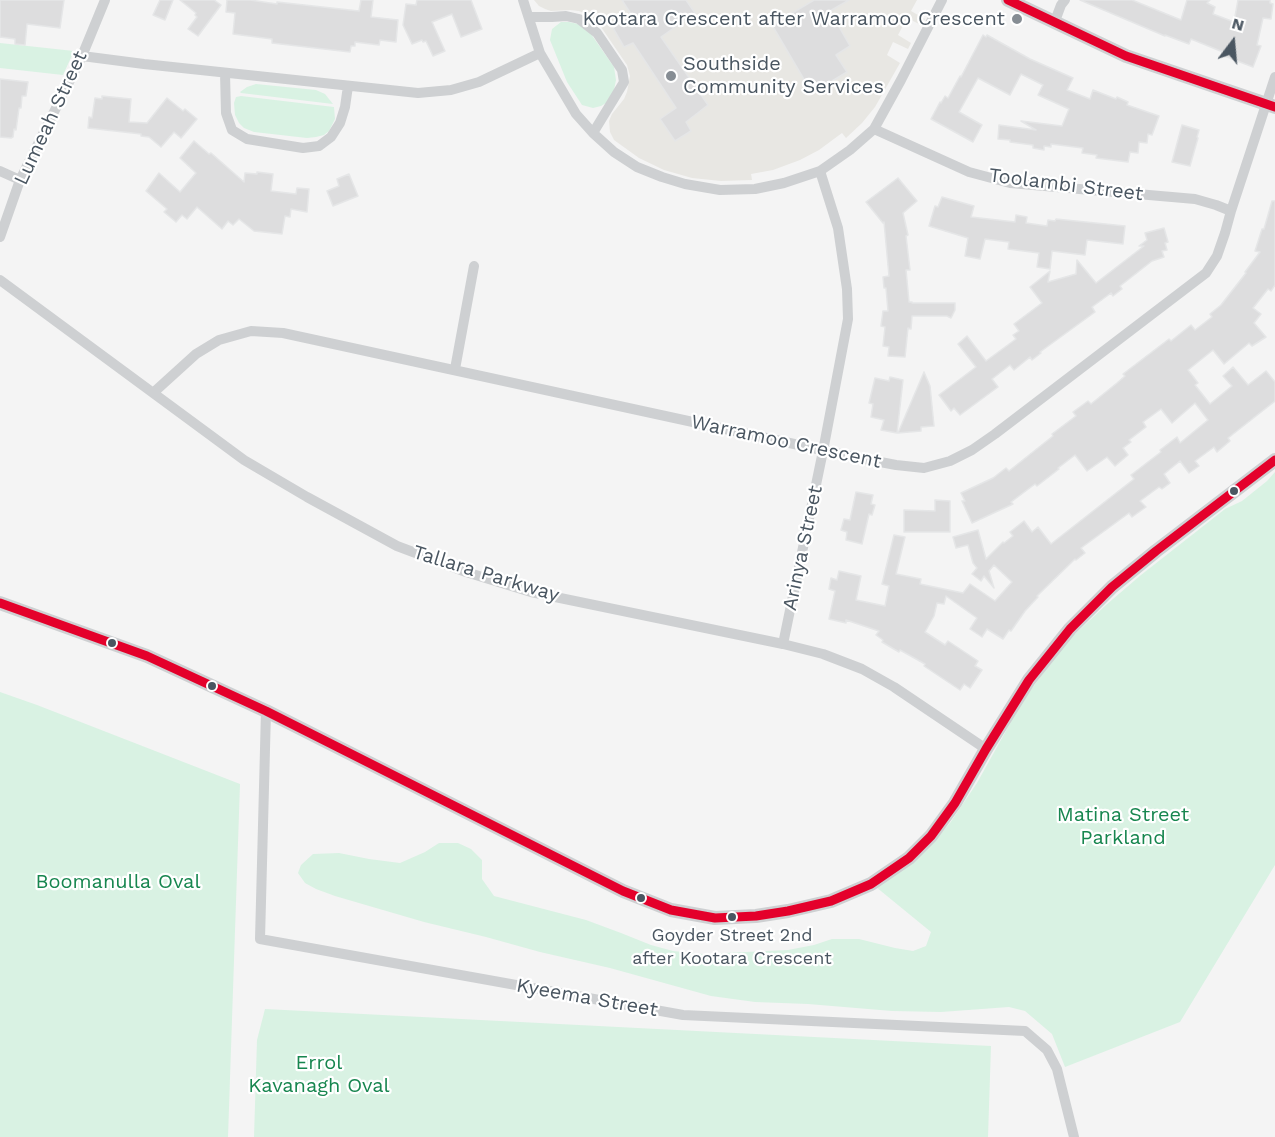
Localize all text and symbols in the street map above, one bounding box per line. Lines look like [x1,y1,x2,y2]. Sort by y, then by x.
place label: Kootara Crescent after Warramoo Crescent [582,7,1005,31]
marker: Kootara Crescent after Warramoo Crescent [1010,12,1024,26]
north arrow [1203,12,1263,72]
text: N [1230,13,1246,35]
street label: Lumeah Street [9,47,93,189]
place label: Southside Community Services [683,52,884,99]
marker: Southside Community Services [664,69,678,83]
street label: Toolambi Street [987,164,1145,206]
street label: Warramoo Crescent [689,410,883,474]
street label: Arinya Street [778,483,828,613]
unlabelled marker [1228,485,1240,497]
street label: Tallara Parkway [410,540,562,608]
unlabelled marker [106,637,118,649]
unlabelled marker [206,680,218,692]
park label: Matina Street Parkland [1057,803,1189,850]
park label: Boomanulla Oval [35,870,201,894]
unlabelled marker [635,892,647,904]
marker: Goyder Street 2nd after Kootara Crescent [726,911,738,923]
place label: Goyder Street 2nd after Kootara Crescent [632,925,832,968]
street label: Kyeema Street [515,974,659,1022]
park label: Errol Kavanagh Oval [248,1051,390,1098]

